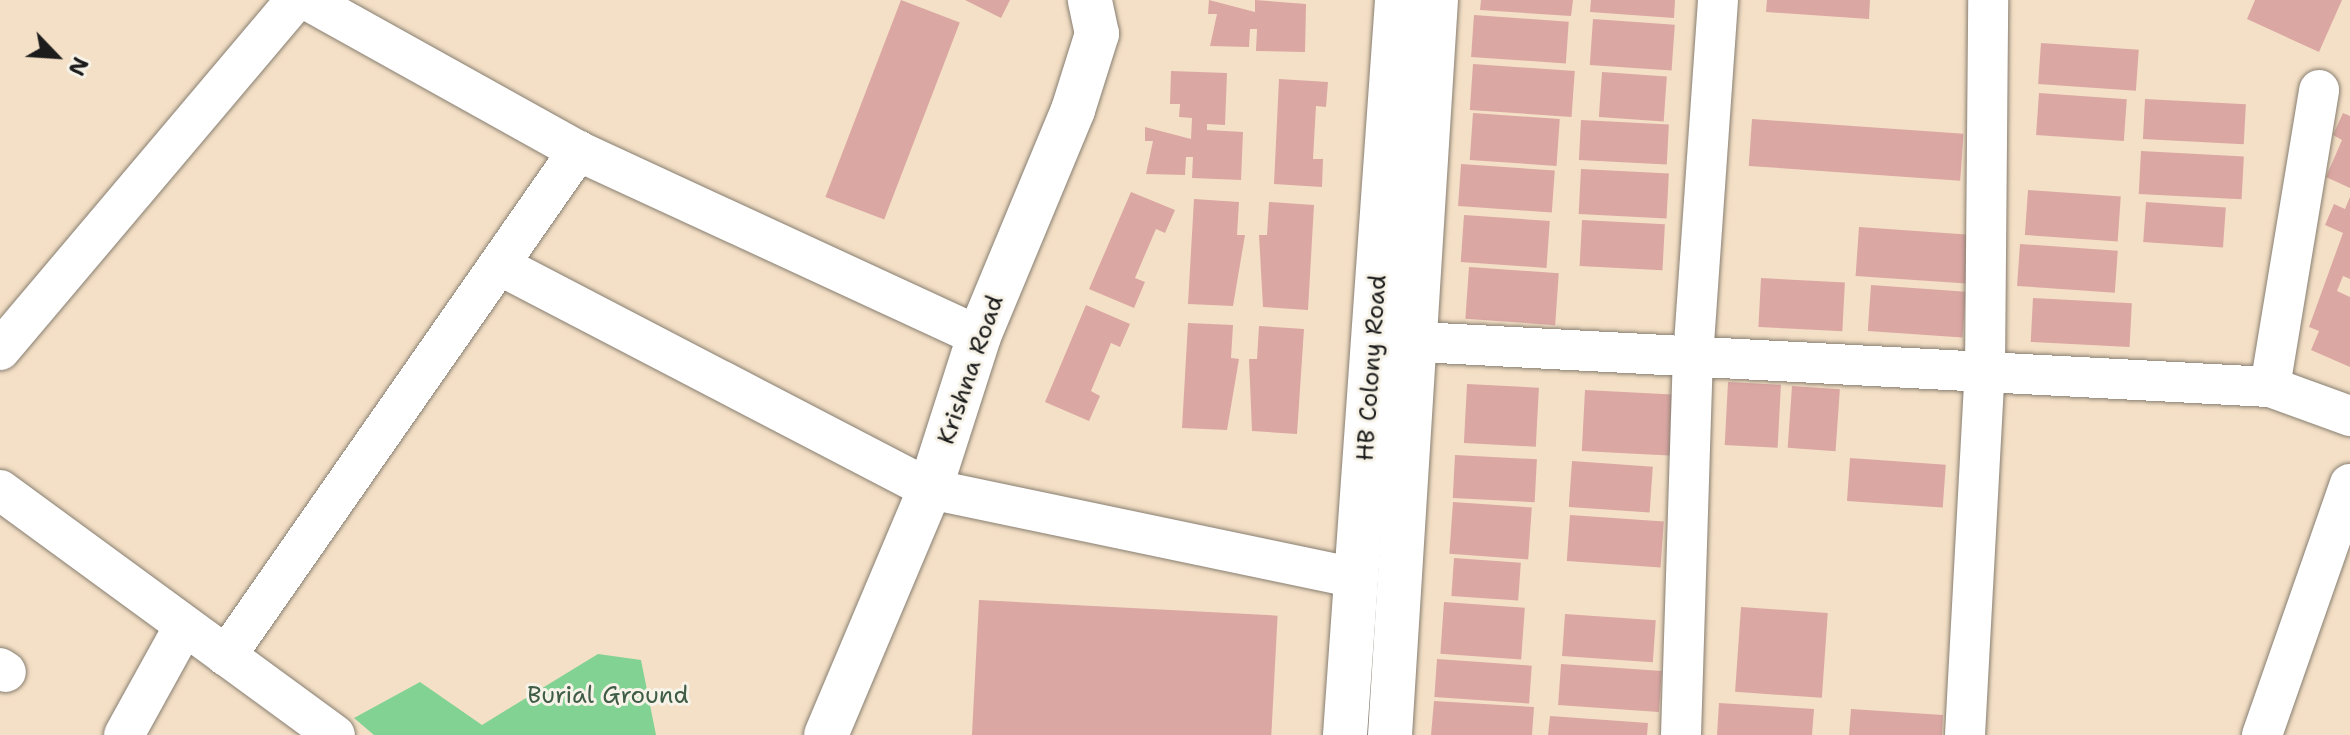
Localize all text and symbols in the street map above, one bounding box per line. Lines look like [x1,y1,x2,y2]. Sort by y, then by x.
north arrow [16,16,96,96]
text: N [61,52,95,80]
street label: HB Colony Road [1351,274,1393,462]
street label: Krishna Road [932,292,1010,448]
park label: Burial Ground [527,682,689,710]

